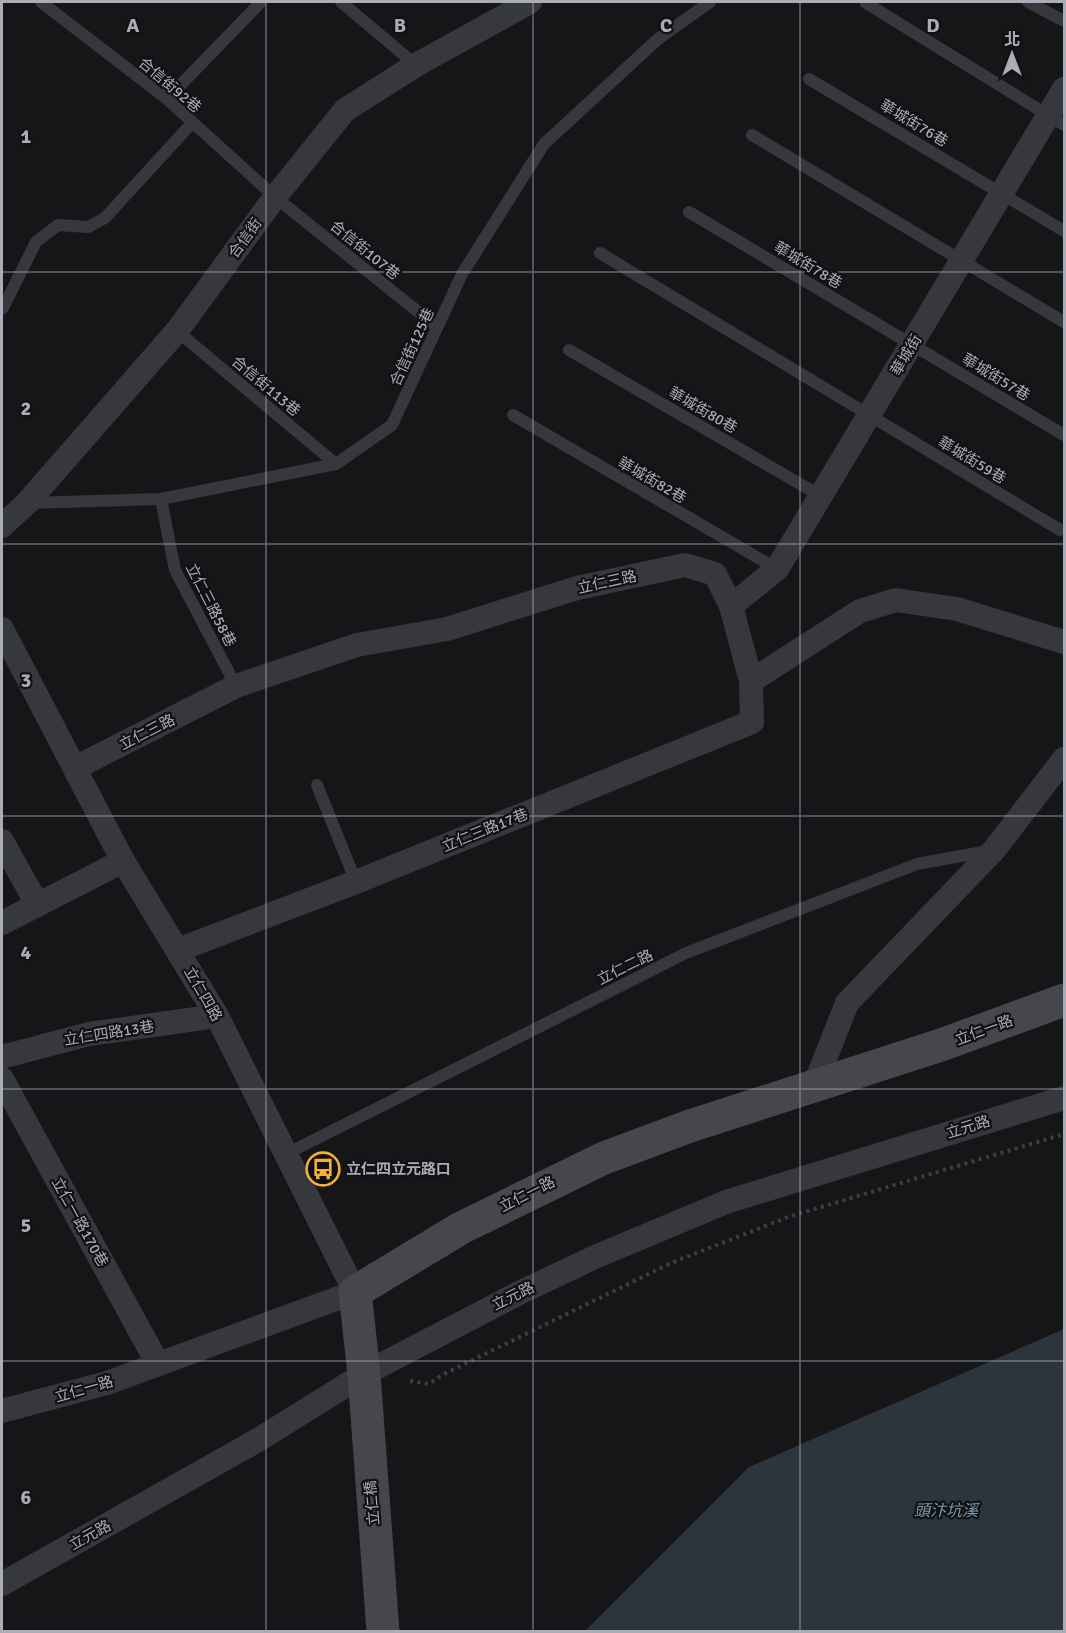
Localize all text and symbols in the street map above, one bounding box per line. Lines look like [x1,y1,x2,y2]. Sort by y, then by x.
text: A [127,13,140,38]
text: B [394,13,406,38]
text: C [660,13,672,38]
text: D [926,13,940,38]
north arrow [982,24,1042,84]
text: 北 [1004,30,1020,50]
street label: 合信街92巷 [135,54,205,116]
street label: 華城街76巷 [877,96,951,150]
text: 1 [21,124,32,149]
street label: 合信街 [224,215,266,261]
street label: 合信街107巷 [327,216,403,284]
street label: 華城街78巷 [771,238,845,292]
street label: 合信街125巷 [386,305,438,389]
street label: 華城街 [887,331,925,379]
street label: 華城街57巷 [959,350,1033,404]
street label: 合信街113巷 [228,352,304,420]
street label: 華城街80巷 [666,383,740,437]
text: 2 [21,396,31,421]
street label: 華城街59巷 [935,433,1009,487]
street label: 華城街82巷 [615,453,689,507]
street label: 立仁三路58巷 [182,560,240,650]
street label: 立仁三路 [576,567,638,597]
text: 3 [21,668,31,693]
street label: 立仁三路 [116,710,178,754]
street label: 立仁三路17巷 [439,805,531,855]
text: 4 [21,940,32,965]
street label: 立仁二路 [594,946,656,988]
street label: 立仁四路 [180,964,226,1024]
street label: 立仁一路 [953,1011,1015,1049]
street label: 立仁四路13巷 [63,1017,155,1049]
street label: 立元路 [944,1112,992,1142]
bus stop icon: 立仁四立元路口 [305,1151,341,1187]
place label: 立仁四立元路口 [346,1160,451,1178]
street label: 立仁一路 [496,1172,558,1216]
street label: 立仁一路170巷 [48,1174,112,1270]
text: 5 [21,1213,31,1238]
street label: 立元路 [489,1278,537,1314]
street label: 立仁一路 [53,1372,115,1406]
street label: 立仁橋 [361,1480,383,1526]
text: 6 [21,1485,32,1510]
water label: 頭汴坑溪 [914,1501,980,1521]
street label: 立元路 [66,1516,114,1554]

